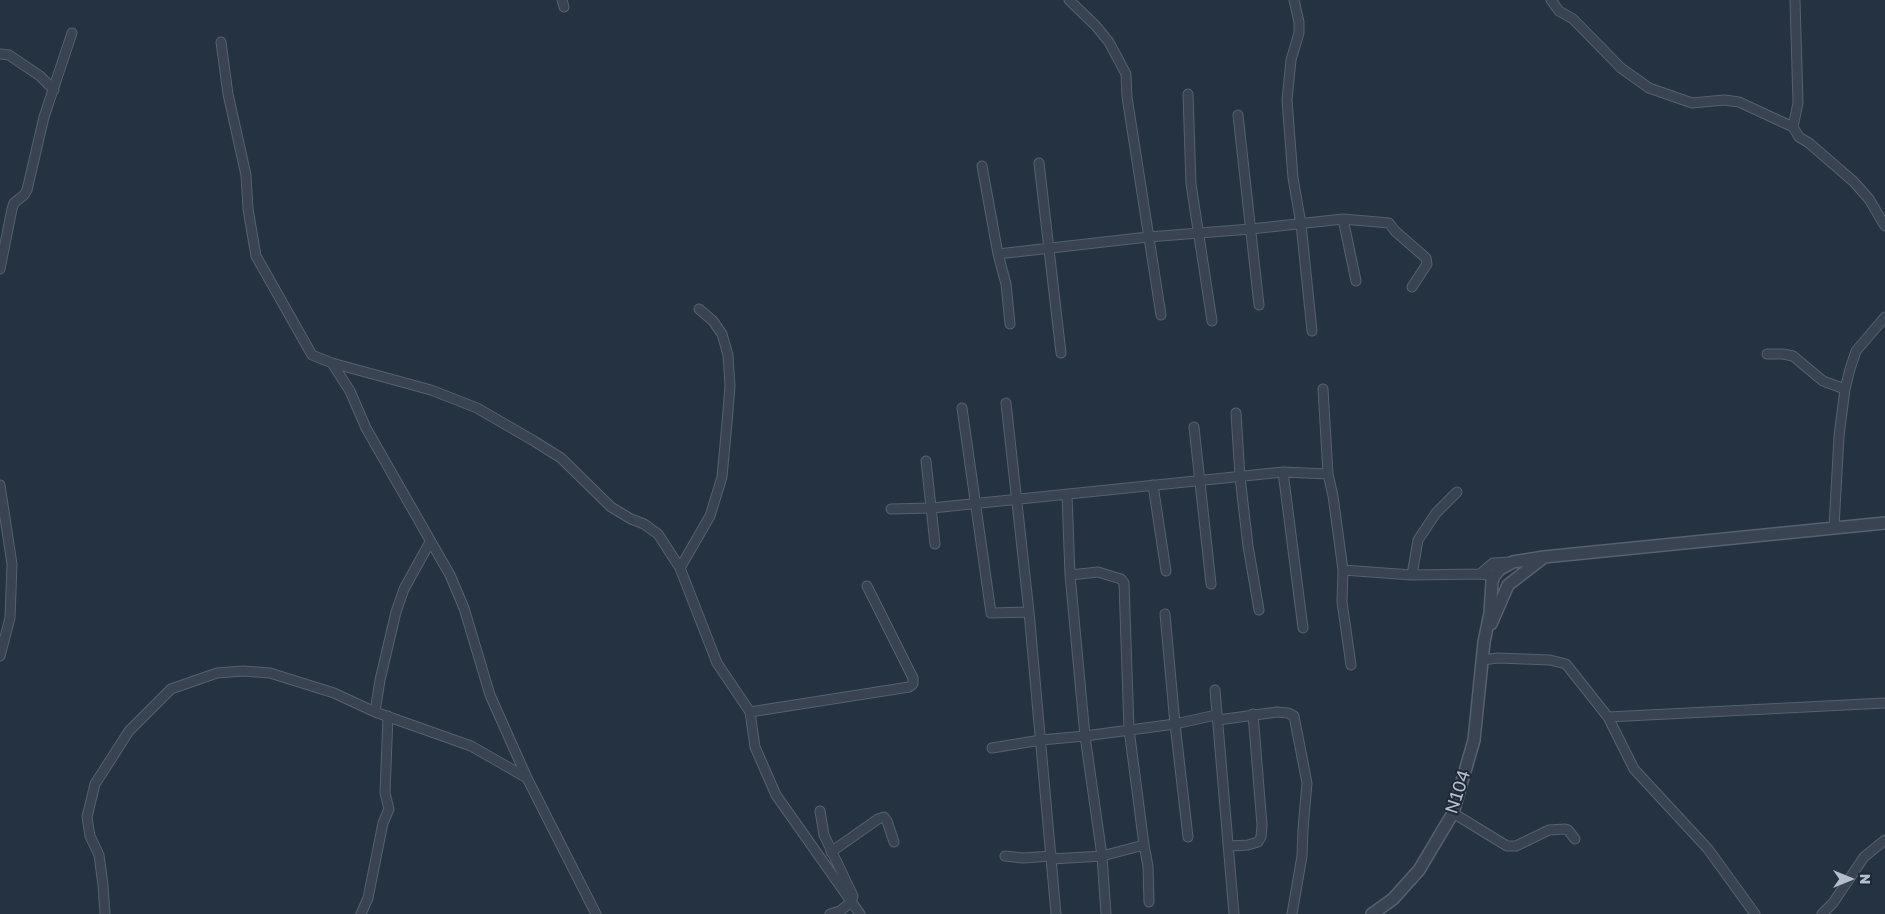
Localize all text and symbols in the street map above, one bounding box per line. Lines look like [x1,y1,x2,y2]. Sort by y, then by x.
street label: N104 [1441,767,1475,817]
north arrow [1825,854,1875,904]
text: N [1857,874,1874,884]

